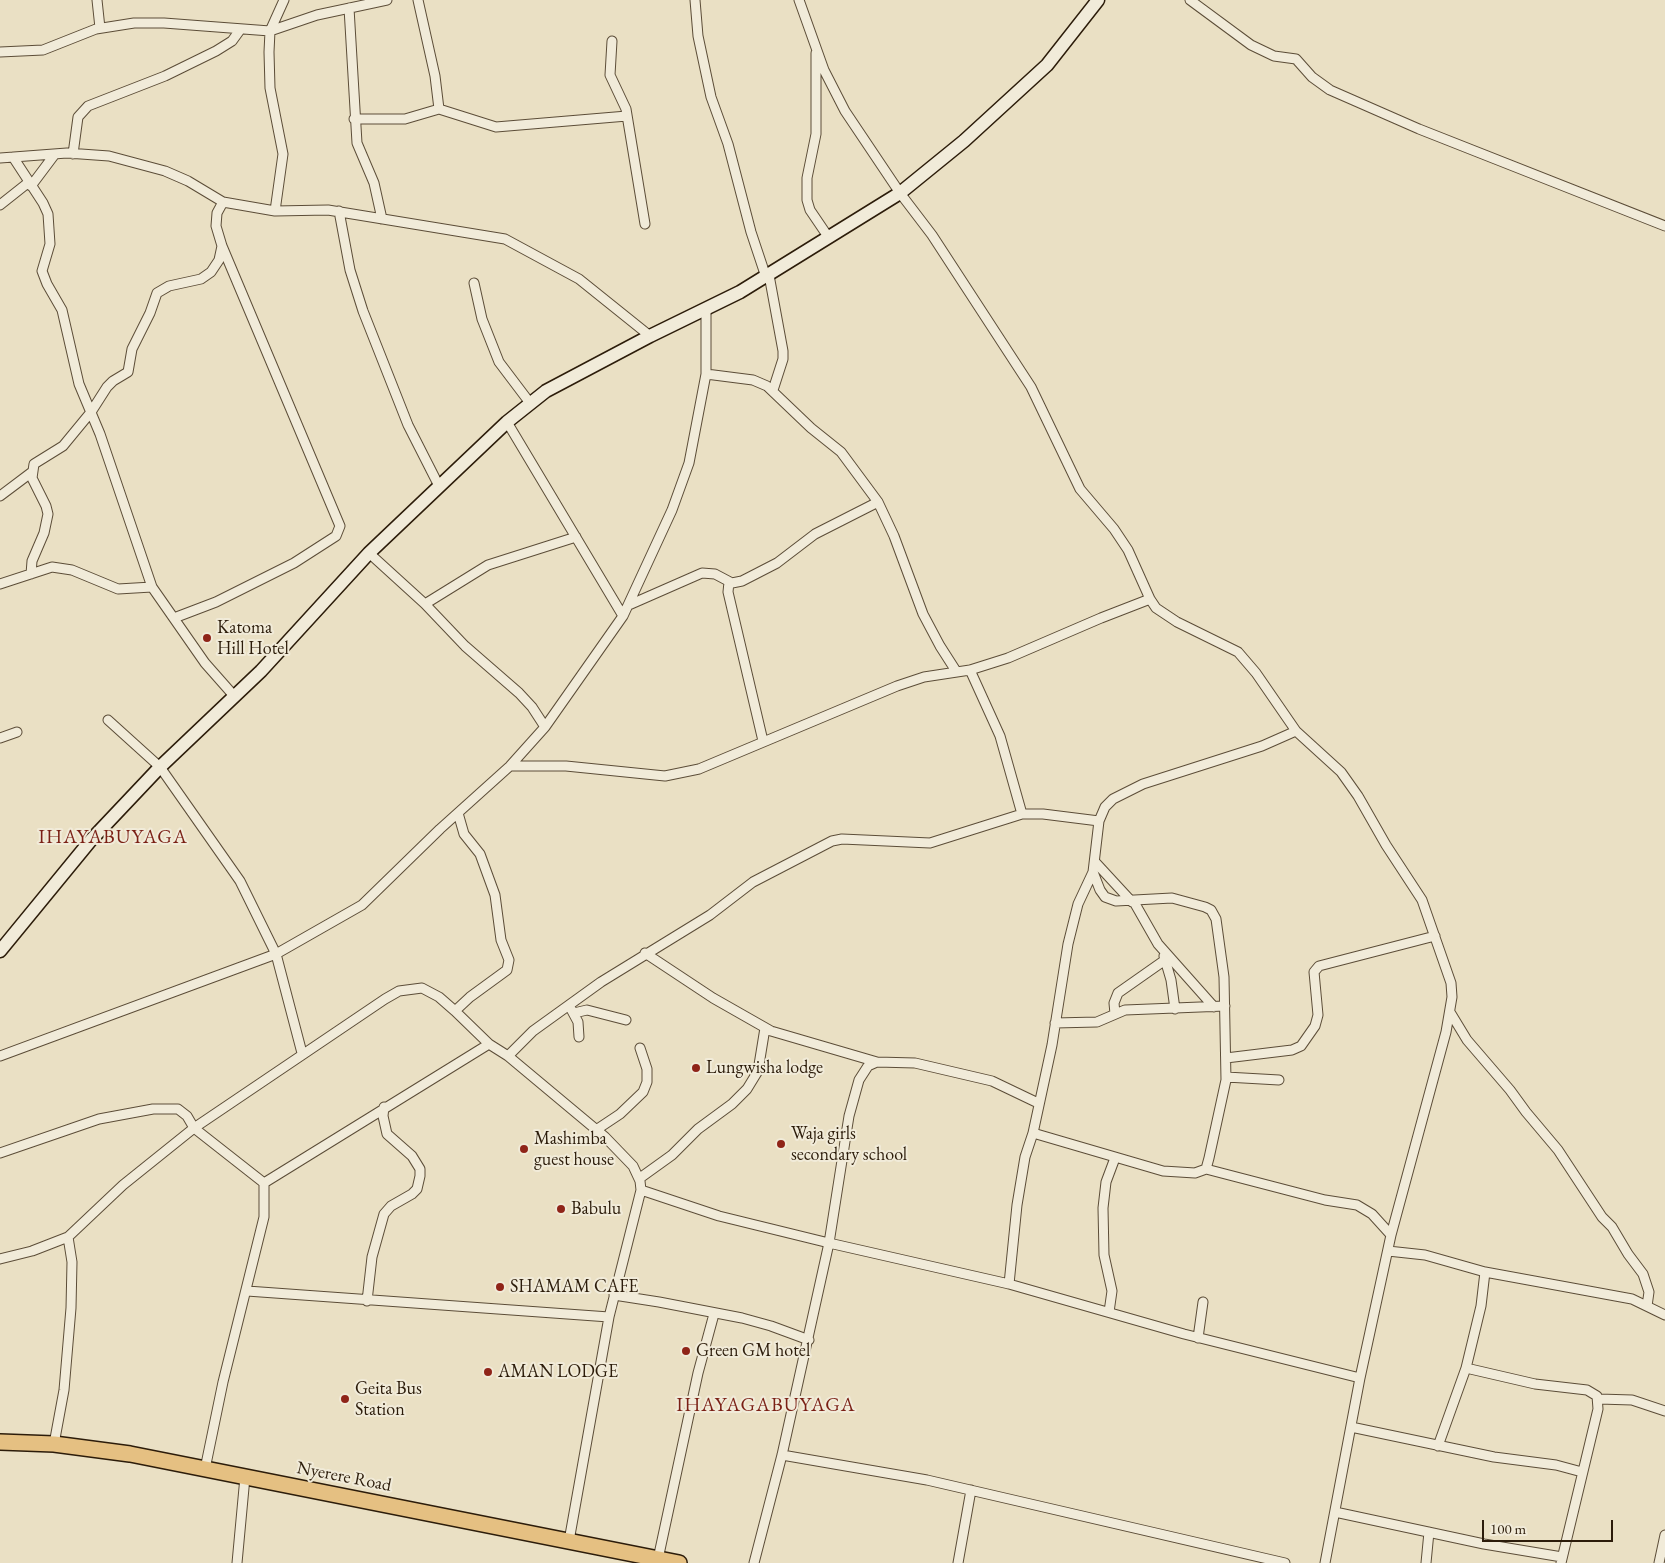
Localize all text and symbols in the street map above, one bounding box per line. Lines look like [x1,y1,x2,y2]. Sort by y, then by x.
place label: Katoma Hill Hotel [217,617,289,660]
marker: Katoma Hill Hotel [201,632,213,644]
district label: IHAYABUYAGA [37,826,189,850]
place label: Lungwisha lodge [706,1057,823,1079]
marker: Lungwisha lodge [690,1062,702,1074]
place label: Waja girls secondary school [791,1123,907,1166]
place label: Mashimba guest house [534,1128,614,1170]
marker: Waja girls secondary school [775,1138,787,1150]
marker: Mashimba guest house [518,1143,530,1155]
place label: Babulu [571,1198,621,1220]
marker: Babulu [555,1203,567,1215]
place label: SHAMAM CAFE [510,1276,639,1298]
marker: SHAMAM CAFE [494,1281,506,1293]
place label: Green GM hotel [696,1340,810,1362]
marker: Green GM hotel [680,1345,692,1357]
place label: AMAN LODGE [498,1361,618,1383]
marker: AMAN LODGE [482,1366,494,1378]
place label: Geita Bus Station [355,1378,422,1420]
marker: Geita Bus Station [339,1393,351,1405]
district label: IHAYAGABUYAGA [675,1394,857,1418]
street label: Nyerere Road [295,1457,393,1497]
scale bar [1485,1510,1616,1542]
text: 100 m [1490,1519,1526,1538]

